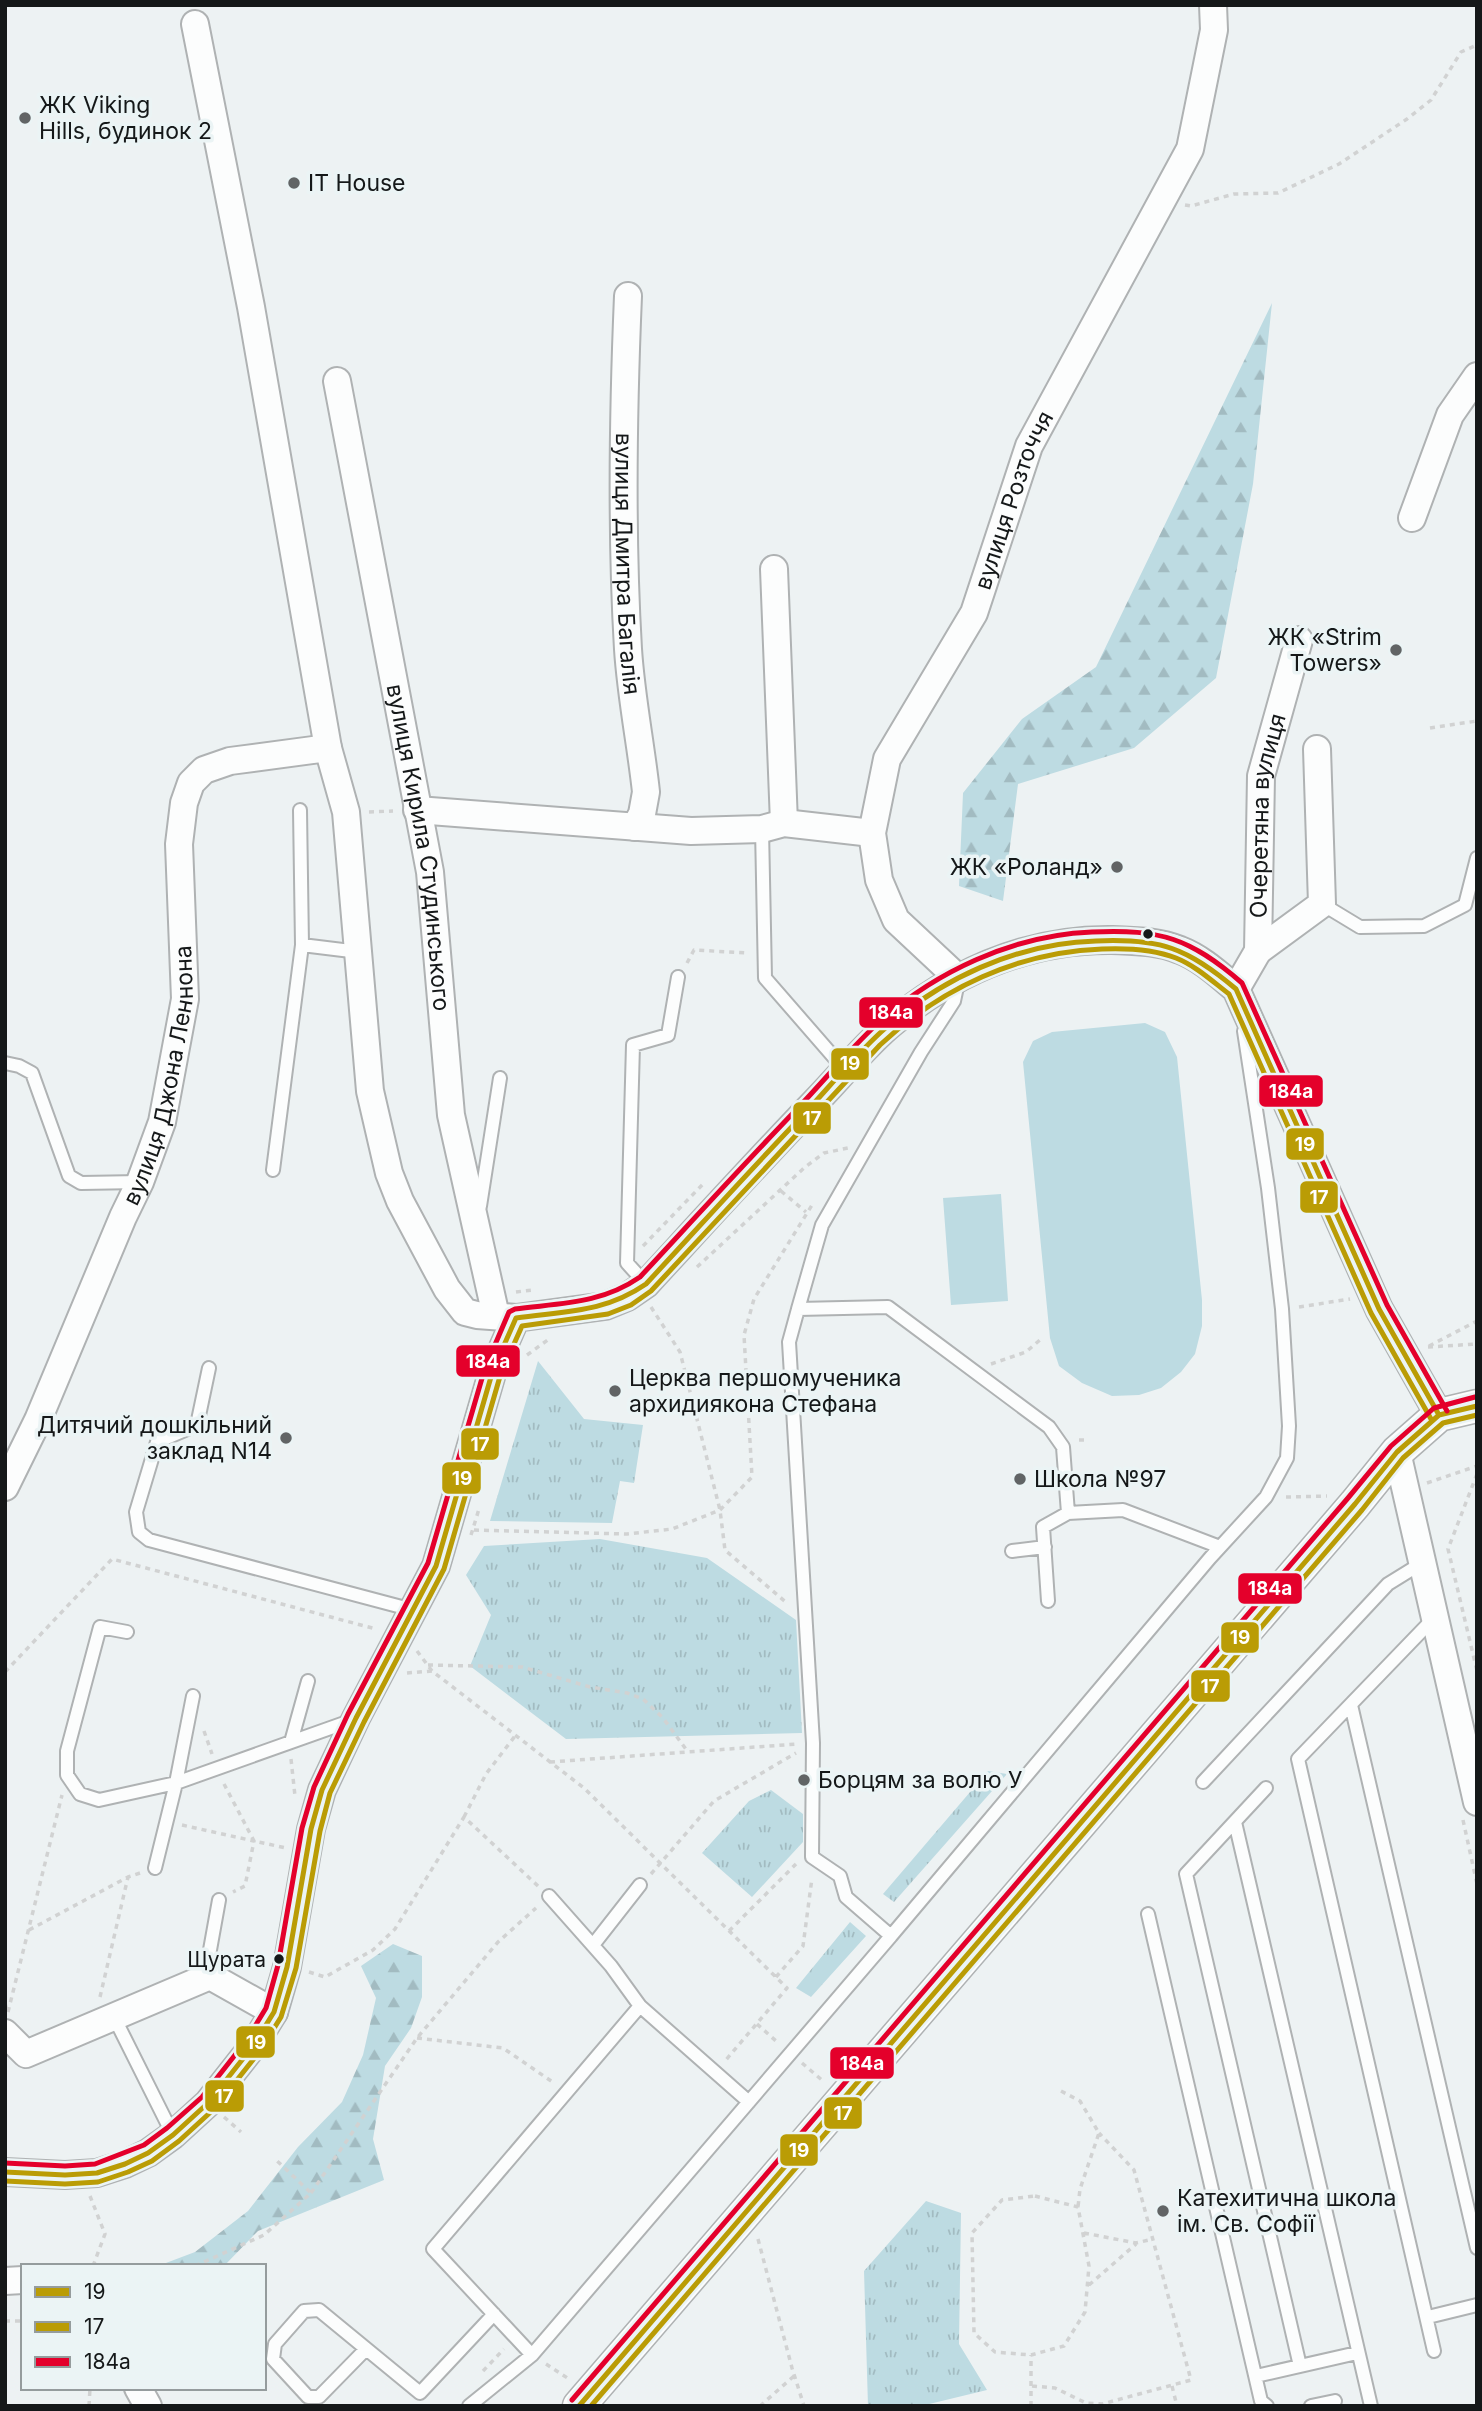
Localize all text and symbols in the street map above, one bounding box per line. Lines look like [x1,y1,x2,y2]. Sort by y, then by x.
place label: ЖК Viking Hills, будинок 2 [39,91,212,145]
marker: ЖК Viking Hills, будинок 2 [17,110,33,126]
place label: IT House [308,169,406,197]
marker: IT House [286,175,302,191]
street label: вулиця Розточчя [969,406,1059,593]
street label: вулиця Дмитра Багалія [609,433,646,696]
place label: ЖК «Strim Towers» [1268,623,1382,677]
marker: ЖК «Strim Towers» [1388,642,1404,658]
street label: вулиця Кирила Студинського [381,682,456,1012]
street label: Очеретяна вулиця [1245,710,1292,918]
place label: ЖК «Роланд» [950,853,1103,881]
marker: ЖК «Роланд» [1109,859,1125,875]
unlabelled marker [1141,927,1155,941]
street label: вулиця Джона Леннона [117,945,199,1210]
line badge: 184а [858,996,924,1029]
text: 184а [869,1001,913,1024]
line badge: 19 [830,1047,870,1081]
text: 19 [840,1052,860,1075]
line badge: 184а [1258,1074,1324,1108]
text: 184а [1269,1080,1313,1103]
line badge: 17 [792,1101,832,1135]
text: 17 [802,1107,822,1130]
line badge: 19 [1285,1127,1325,1161]
text: 19 [1295,1133,1315,1156]
line badge: 17 [1299,1180,1339,1214]
text: 17 [1309,1186,1329,1209]
line badge: 184а [455,1344,521,1378]
text: 184а [466,1350,510,1373]
place label: Церква першомученика архидиякона Стефана [629,1364,901,1418]
marker: Церква першомученика архидиякона Стефана [607,1383,623,1399]
place label: Дитячий дошкільний заклад N14 [37,1411,272,1465]
line badge: 17 [460,1427,500,1461]
marker: Дитячий дошкільний заклад N14 [278,1430,294,1446]
text: 17 [470,1433,490,1456]
line badge: 19 [441,1461,482,1495]
place label: Школа №97 [1034,1465,1166,1493]
text: 19 [452,1467,472,1490]
marker: Школа №97 [1012,1471,1028,1487]
line badge: 184а [1237,1572,1303,1605]
text: 184а [1248,1577,1292,1600]
line badge: 19 [1220,1621,1260,1654]
text: 19 [1230,1626,1250,1649]
line badge: 17 [1190,1669,1231,1703]
text: 17 [1200,1675,1220,1698]
place label: Борцям за волю У [818,1766,1022,1794]
marker: Борцям за волю У [796,1772,812,1788]
place label: Щурата [187,1947,266,1972]
marker: Щурата [272,1952,286,1966]
line badge: 19 [235,2025,276,2059]
text: 19 [246,2031,266,2054]
line badge: 184а [829,2046,895,2080]
text: 184а [840,2052,884,2075]
line badge: 17 [204,2079,245,2113]
text: 17 [214,2085,234,2108]
line badge: 17 [823,2096,863,2130]
text: 17 [833,2102,853,2125]
line badge: 19 [779,2133,819,2167]
text: 19 [789,2139,809,2162]
place label: Катехитична школа ім. Св. Софії [1177,2184,1397,2238]
marker: Катехитична школа ім. Св. Софії [1155,2203,1171,2219]
legend [21,2264,266,2390]
text: 19 [84,2279,106,2304]
text: 17 [84,2314,104,2339]
text: 184а [84,2349,131,2374]

